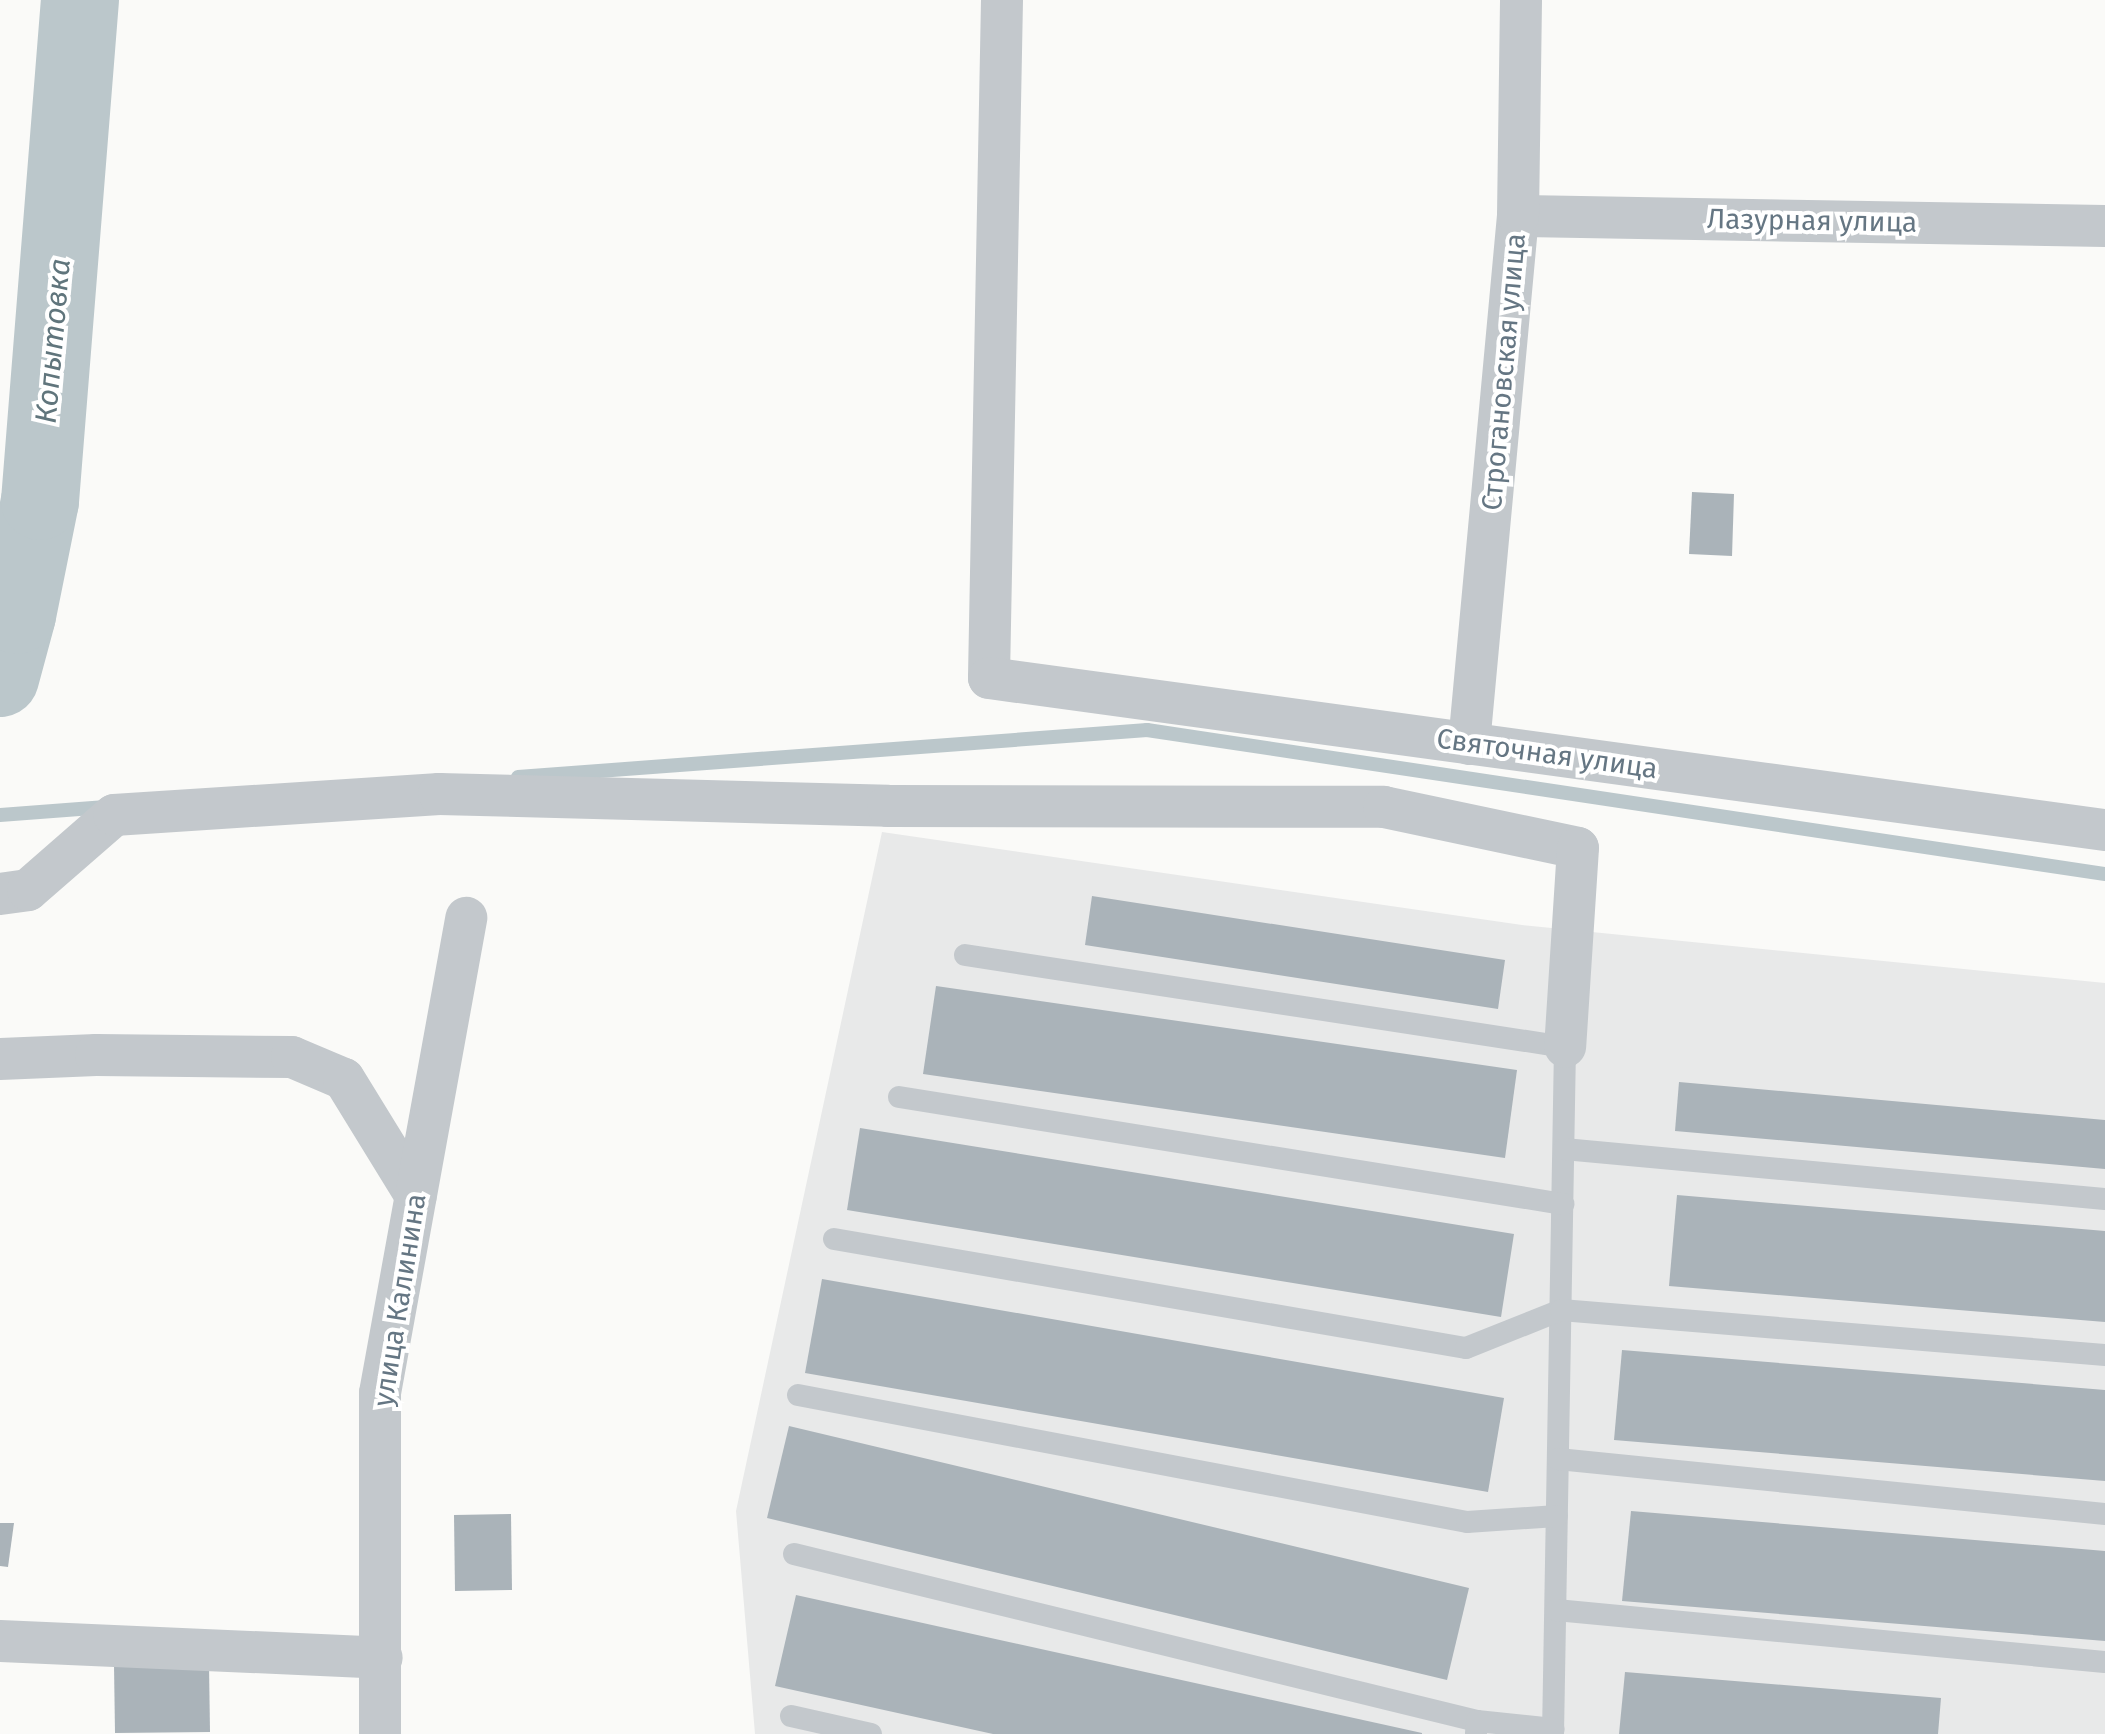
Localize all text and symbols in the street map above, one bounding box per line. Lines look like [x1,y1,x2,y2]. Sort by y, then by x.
street label: Лазурная улица [1707,202,1917,240]
street label: Строгановская улица [1475,232,1533,512]
water label: Копытовка [28,257,78,425]
street label: Святочная улица [1434,722,1660,786]
street label: улица Калинина [367,1191,433,1409]

